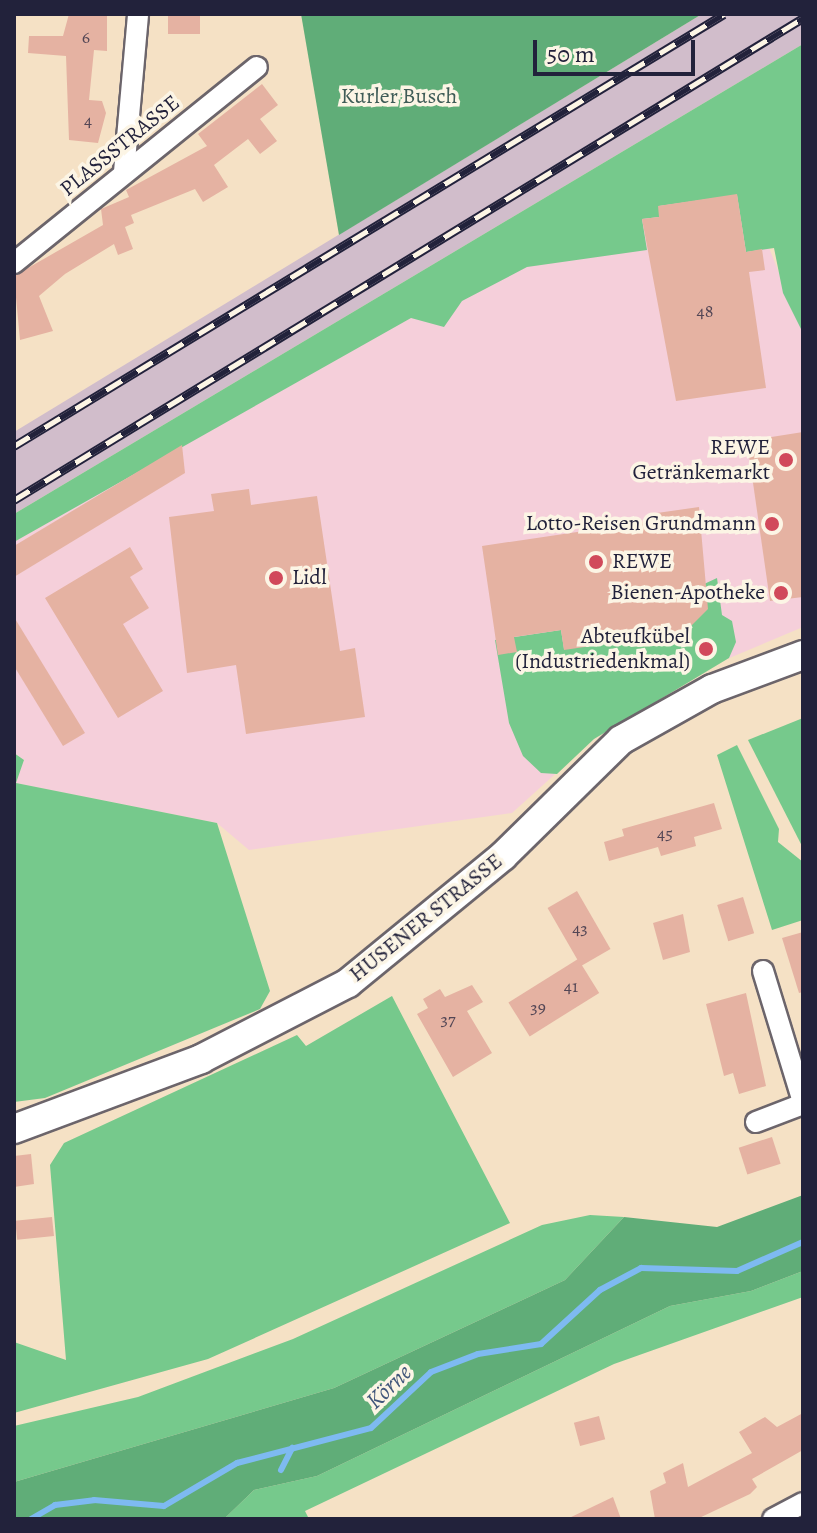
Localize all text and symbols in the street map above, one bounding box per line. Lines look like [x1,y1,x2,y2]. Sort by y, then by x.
scale bar [537,24,699,74]
house number: 6 [82,26,90,48]
text: 50 m [547,38,595,70]
park label: Kurler Busch [341,84,457,110]
street label: PLASSSTRASSE [55,90,185,202]
house number: 4 [84,109,92,131]
house number: 48 [697,300,713,322]
place label: REWE Getränkemarkt [633,434,770,486]
marker: REWE Getränkemarkt [777,451,795,469]
place label: Lotto-Reisen Grundmann [526,511,756,537]
marker: Lotto-Reisen Grundmann [763,515,781,533]
place label: REWE [612,549,672,575]
marker: REWE [587,553,605,571]
place label: Lidl [292,565,327,591]
marker: Lidl [267,569,285,587]
place label: Bienen-Apotheke [611,580,765,606]
marker: Bienen-Apotheke [772,584,790,602]
place label: Abteufkübel (Industriedenkmal) [515,623,690,674]
marker: Abteufkübel (Industriedenkmal) [697,640,715,658]
house number: 45 [657,822,673,844]
street label: HUSENER STRASSE [344,848,508,988]
house number: 43 [572,917,588,939]
house number: 41 [564,975,578,997]
house number: 39 [530,996,546,1018]
house number: 37 [440,1008,456,1030]
water label: Körne [360,1358,418,1416]

